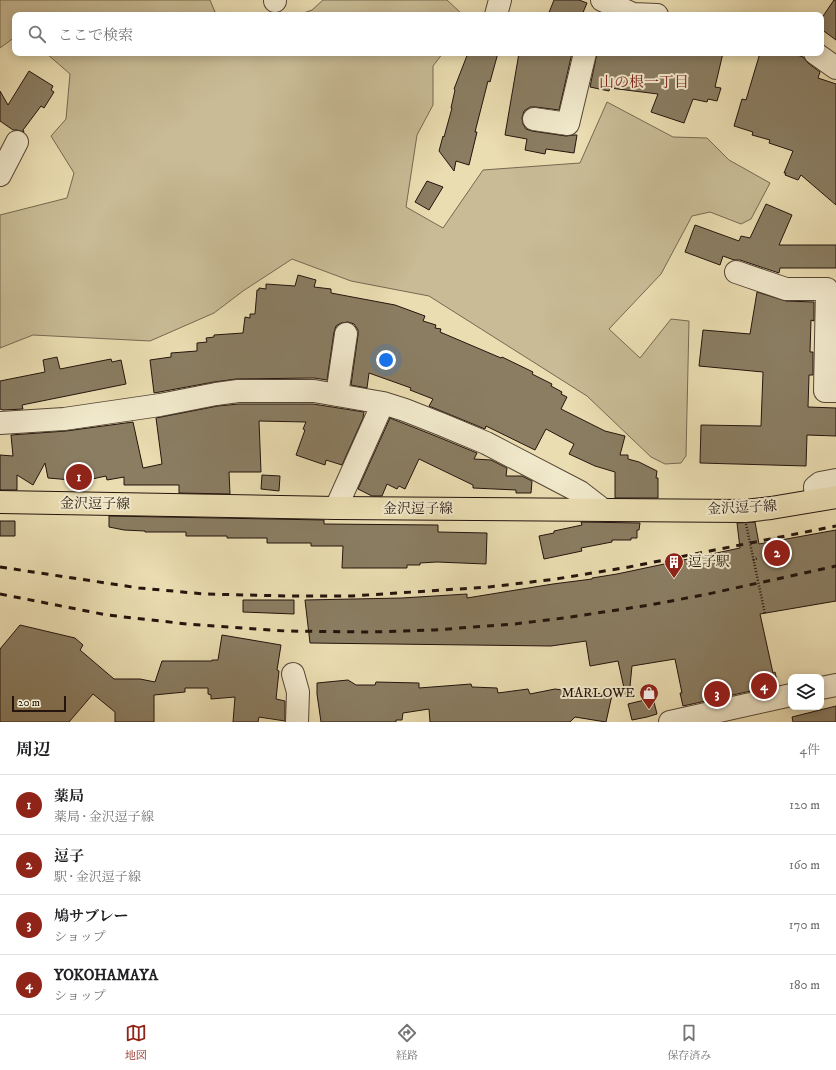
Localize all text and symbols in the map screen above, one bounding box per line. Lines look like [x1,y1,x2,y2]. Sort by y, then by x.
search box [12,12,824,56]
icon: search [26,23,48,45]
text: ここで検索 [58,26,133,45]
district label: 山の根一丁目 [599,73,689,92]
your location [376,350,396,370]
pin: 1 [66,462,92,492]
street label: 金沢逗子線 [60,494,130,514]
street label: 金沢逗子線 [707,497,777,519]
street label: 金沢逗子線 [383,500,453,518]
pin: 2 [764,538,790,568]
building icon: 逗子駅 [663,551,685,579]
place label: 逗子駅 [688,553,730,571]
pin: 4 [751,671,777,701]
map controls [788,674,824,710]
button: layers [788,674,824,710]
pin: 3 [704,679,730,709]
shop icon: MARLOWE [638,682,660,710]
place label: MARLOWE [561,684,635,702]
scale bar [12,694,66,713]
text: 20 m [18,696,40,710]
text: 周辺 [16,739,50,761]
text: 4件 [800,742,820,758]
text: 薬局 [54,787,84,806]
text: 1 [27,797,31,813]
text: 120 m [789,797,820,813]
text: 薬局 · 金沢逗子線 [54,809,154,825]
text: 逗子 [54,847,84,866]
text: 2 [26,857,32,873]
text: 160 m [789,857,820,873]
text: 駅 · 金沢逗子線 [54,869,141,885]
text: 鳩サブレー [54,907,128,926]
text: 3 [27,917,31,933]
text: 170 m [789,917,820,933]
text: ショップ [54,929,106,945]
text: YOKOHAMAYA [54,966,158,985]
text: 4 [25,977,33,993]
text: 180 m [789,977,820,993]
text: ショップ [54,988,106,1004]
tab: 地図 [125,1022,147,1063]
tab: 経路 [396,1022,418,1063]
tab: 保存済み [667,1022,711,1063]

